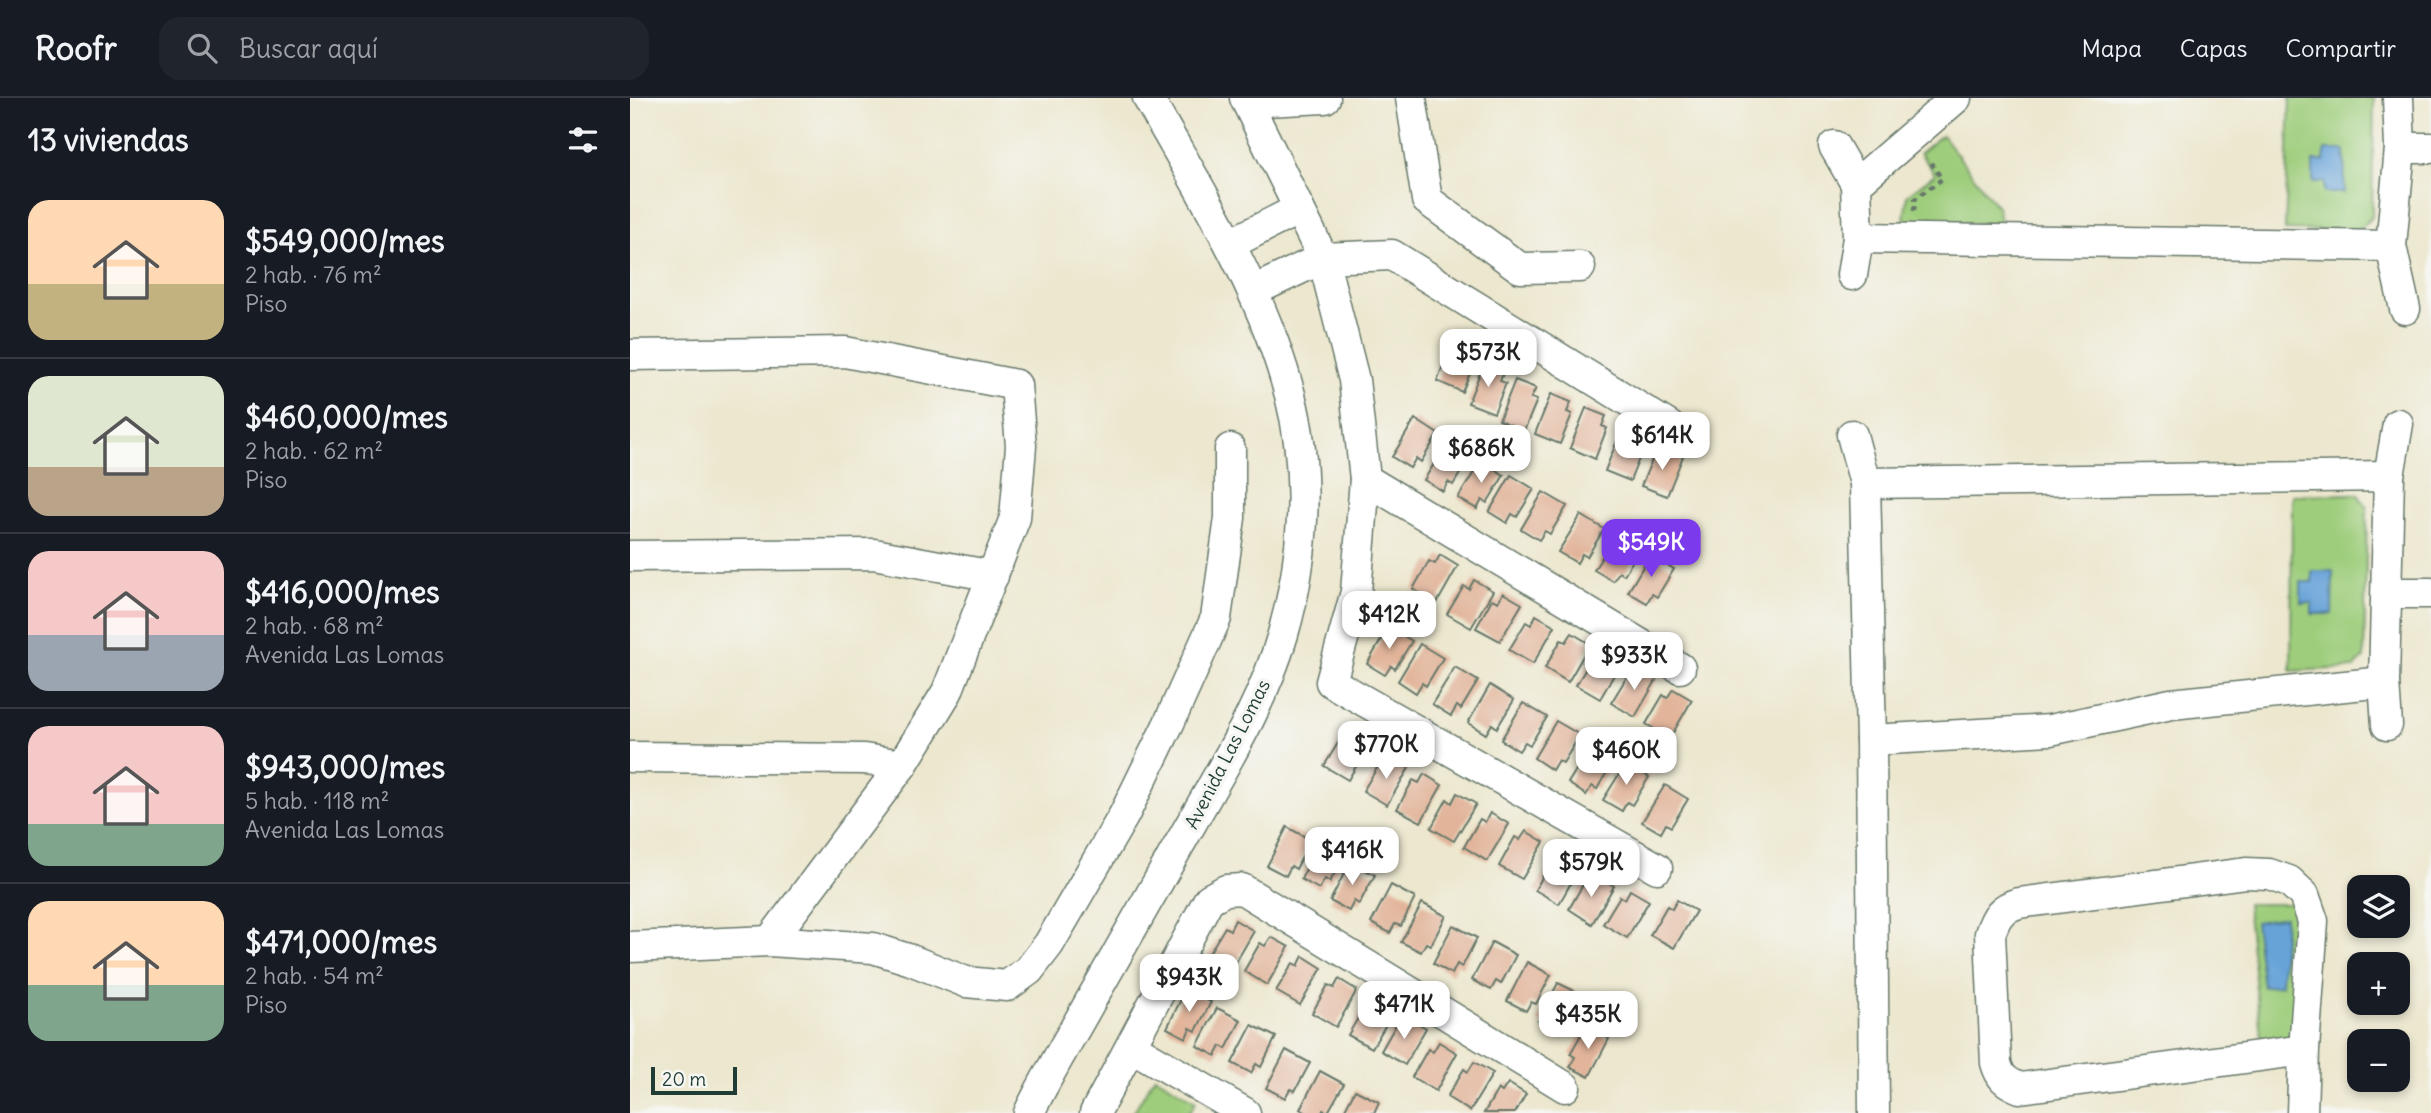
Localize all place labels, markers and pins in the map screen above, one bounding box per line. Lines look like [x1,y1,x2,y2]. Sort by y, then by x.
pin: $573K [1439,330,1537,389]
pin: $614K [1613,412,1711,472]
pin: $686K [1432,426,1530,485]
pin: $549K [1602,519,1700,579]
pin: $412K [1340,592,1438,651]
pin: $933K [1585,632,1683,692]
pin: $770K [1337,722,1435,781]
pin: $460K [1577,728,1675,787]
pin: $416K [1303,828,1401,887]
pin: $579K [1542,840,1640,899]
pin: $943K [1140,954,1238,1014]
pin: $471K [1355,982,1453,1041]
pin: $435K [1539,992,1637,1051]

